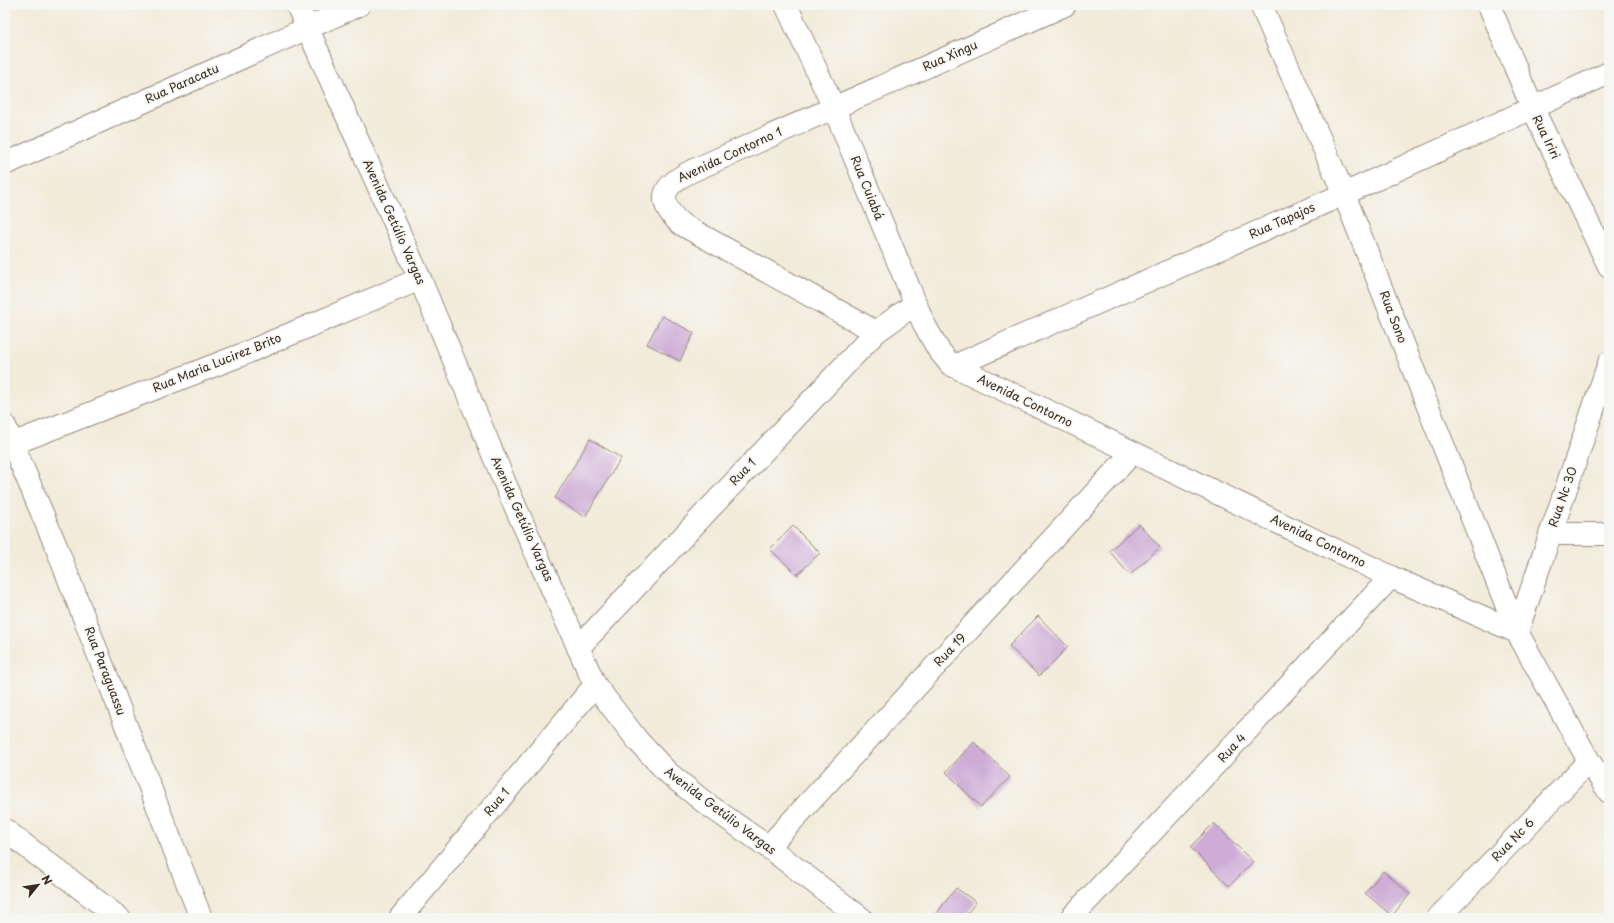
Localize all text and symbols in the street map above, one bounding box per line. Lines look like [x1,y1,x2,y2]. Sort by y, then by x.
street label: Rua Xingu [919,35,980,75]
street label: Rua Paracatu [142,59,221,107]
street label: Rua Iriri [1529,112,1565,162]
street label: Avenida Contorno 1 [674,122,785,186]
street label: Rua Cuiabá [847,153,889,223]
street label: Avenida Getúlio Vargas [359,156,431,288]
street label: Rua Tapajos [1246,197,1318,243]
street label: Rua Sono [1376,288,1412,346]
street label: Rua Maria Lucirez Brito [150,328,284,396]
street label: Avenida Contorno [975,369,1077,431]
street label: Avenida Getúlio Vargas [487,453,559,585]
street label: Rua 1 [725,454,760,489]
street label: Rua Nc 30 [1543,464,1581,529]
street label: Avenida Contorno [1268,509,1370,571]
street label: Rua Paraguassu [81,624,131,718]
street label: Rua 19 [929,629,969,670]
street label: Rua 4 [1213,729,1250,766]
street label: Avenida Getúlio Vargas [661,762,781,859]
street label: Rua 1 [479,783,513,819]
street label: Rua Nc 6 [1487,813,1538,865]
north arrow [18,865,58,905]
text: N [38,872,57,888]

